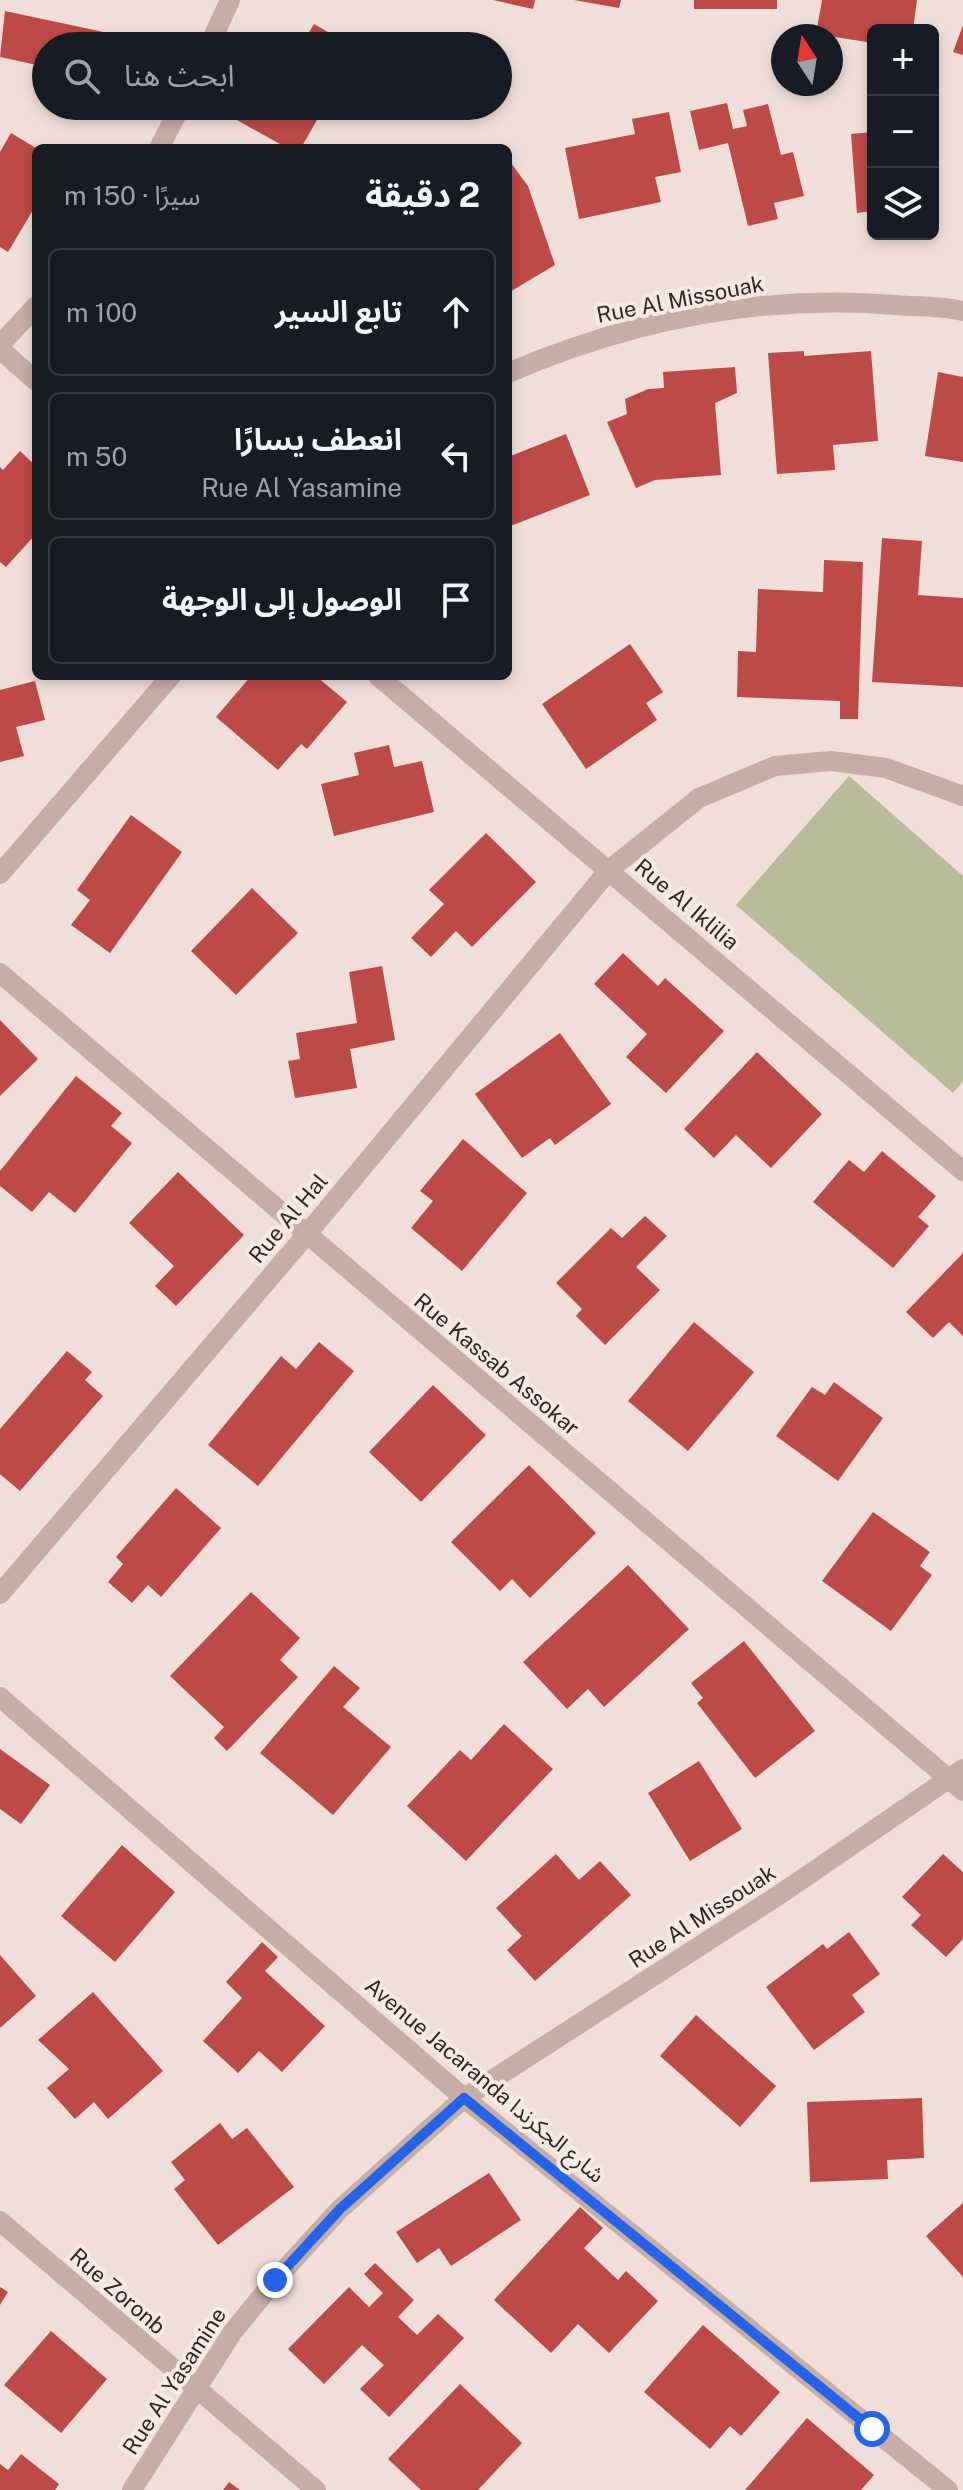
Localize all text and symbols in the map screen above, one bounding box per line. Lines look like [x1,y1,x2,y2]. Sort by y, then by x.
north arrow [771,24,843,96]
map controls [867,24,939,240]
button: + [867,24,939,96]
search box [32,32,512,120]
icon: search [60,54,104,98]
text: ابحث هنا [124,57,235,93]
button: − [867,96,939,168]
button: layers [867,168,939,240]
text: 2 دقيقة [365,175,480,215]
text: سيرًا · 150 m [64,180,200,211]
street label: Rue Al Missouak [594,270,766,328]
icon: ahead [434,290,478,334]
text: تابع السير [275,293,402,329]
text: 100 m [66,297,137,328]
text: انعطف يسارًا [234,421,402,457]
icon: left [434,434,478,478]
text: 50 m [66,441,127,472]
text: Rue Al Yasamine [201,472,402,503]
icon: arrive [434,578,478,622]
text: الوصول إلى الوجهة [162,581,402,617]
street label: Rue Al Iklilia [630,853,744,955]
street label: Rue Al Hal [243,1168,333,1268]
street label: Rue Kassab Assokar [409,1287,585,1441]
street label: Rue Al Missouak [624,1859,780,1973]
street label: Avenue Jacaranda شارع الجكرندا [357,1972,610,2191]
street label: Rue Zoronb [65,2242,171,2340]
route end [257,2262,293,2298]
street label: Rue Al Yasamine [117,2303,231,2459]
route start [854,2411,890,2447]

